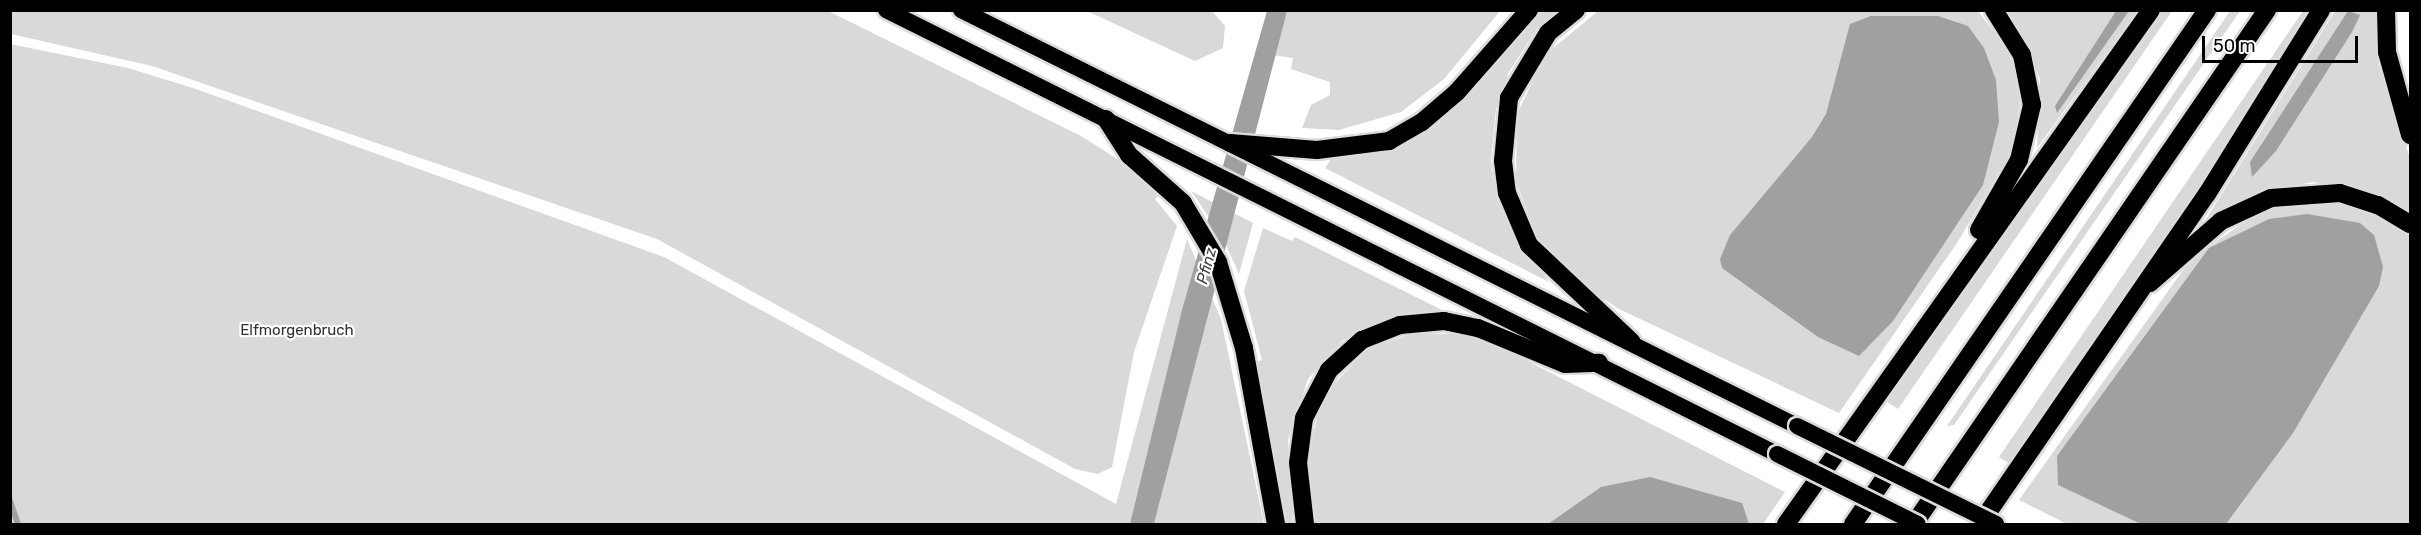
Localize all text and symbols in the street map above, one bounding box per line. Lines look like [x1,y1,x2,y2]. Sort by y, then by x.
scale bar [2205,24,2361,62]
text: 50 m [2213,35,2256,57]
water label: Pfinz [1193,246,1221,286]
park label: Elfmorgenbruch [240,322,354,340]

